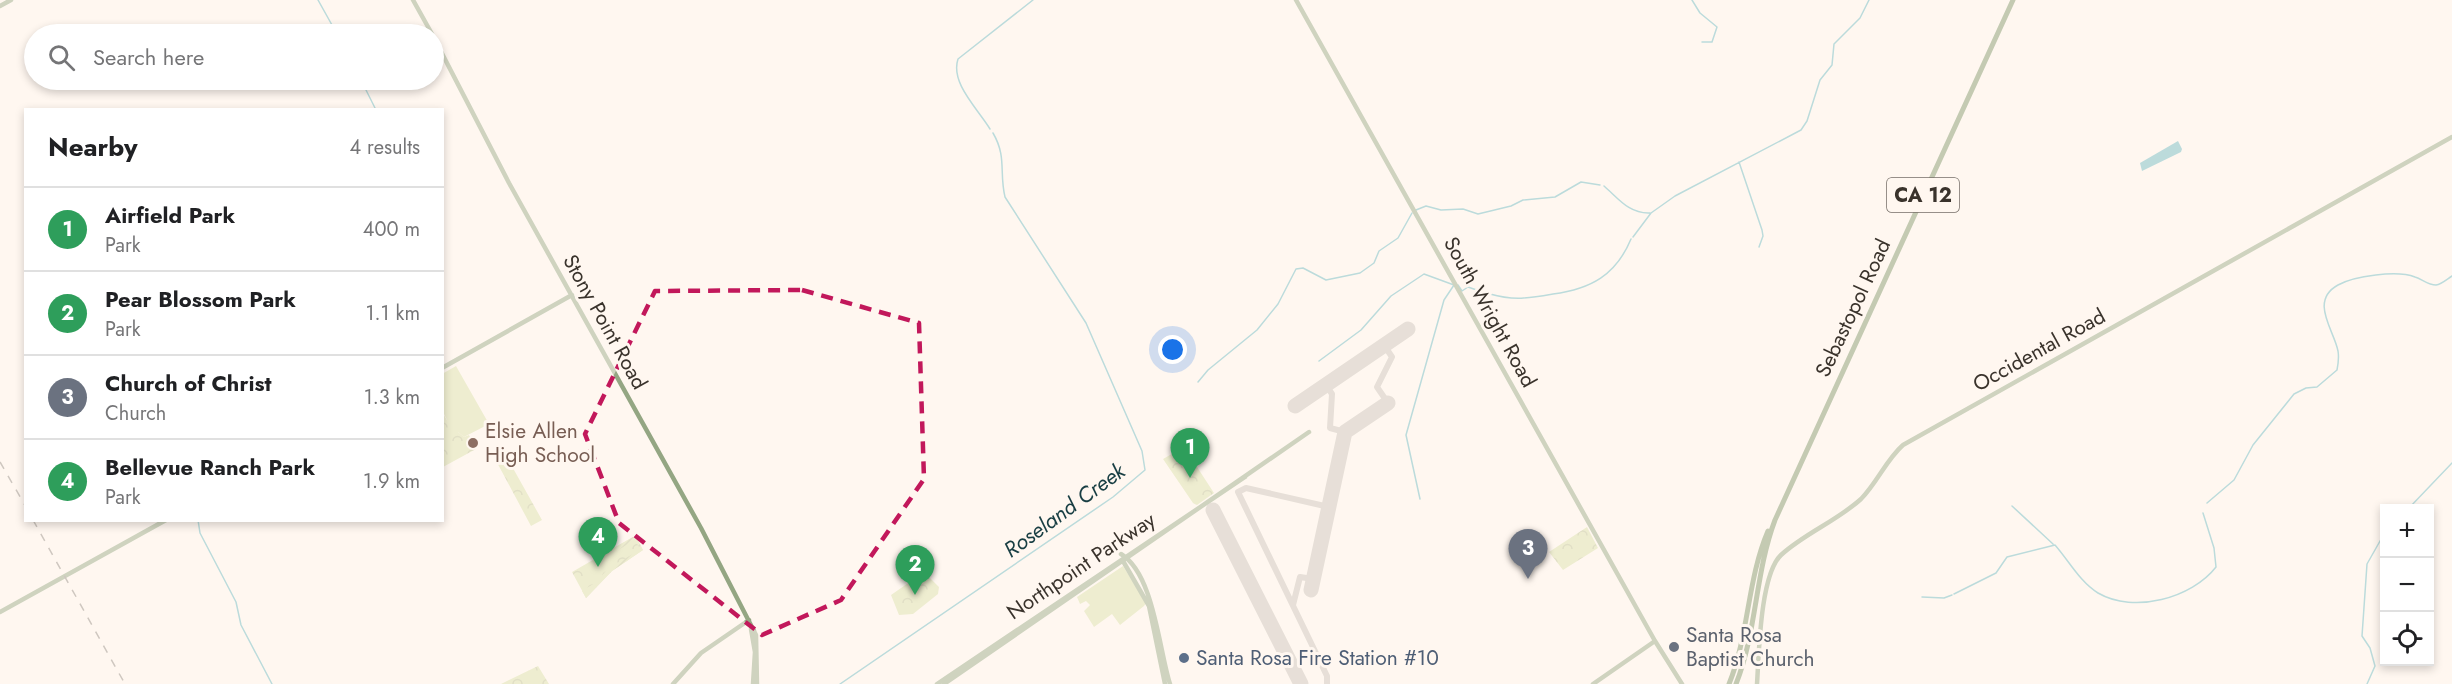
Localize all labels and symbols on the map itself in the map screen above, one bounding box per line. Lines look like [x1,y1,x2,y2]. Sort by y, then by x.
road number: CA 12 [1887,178,1959,212]
street label: South Wright Road [1436,231,1544,393]
street label: Sebastopol Road [1808,234,1898,382]
street label: Stony Point Road [556,249,654,395]
street label: Occidental Road [1967,301,2111,399]
your location [1158,335,1187,364]
place label: Elsie Allen High School [485,416,595,470]
pin: 1 [1170,428,1210,478]
marker: Elsie Allen High School [466,436,480,450]
water label: Roseland Creek [997,454,1133,565]
street label: Northpoint Parkway [1001,505,1162,627]
pin: 4 [578,518,618,567]
pin: 3 [1508,530,1547,579]
pin: 2 [896,546,934,595]
place label: Santa Rosa Baptist Church [1686,620,1814,674]
marker: Santa Rosa Baptist Church [1667,640,1681,654]
place label: Santa Rosa Fire Station #10 [1196,643,1439,673]
marker: Santa Rosa Fire Station #10 [1177,651,1191,665]

